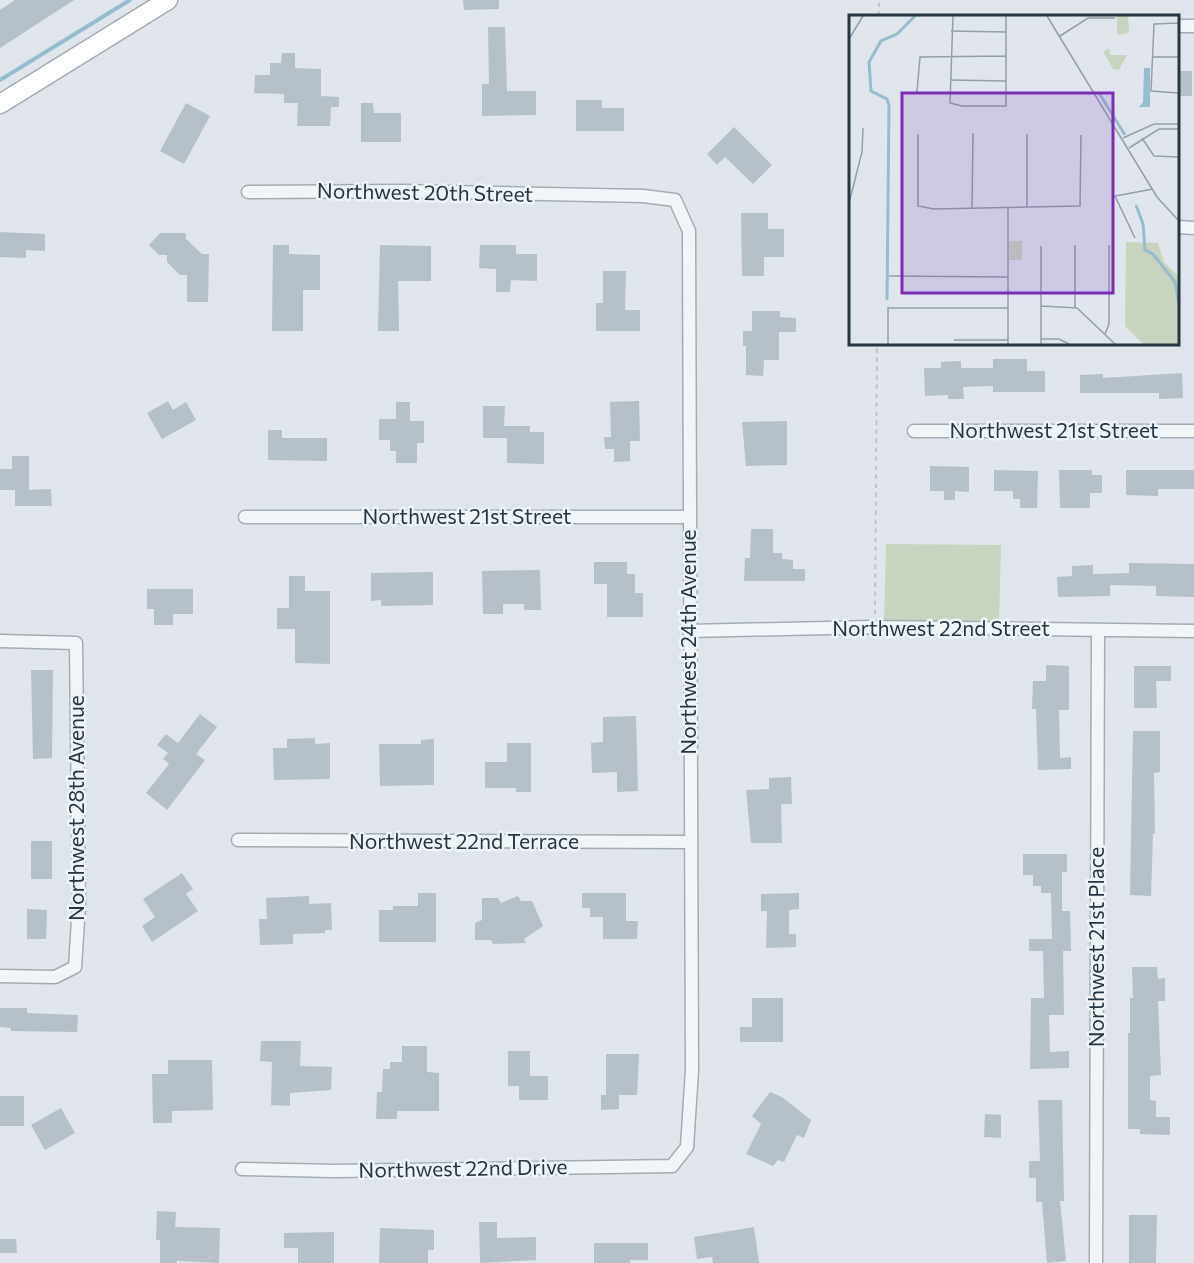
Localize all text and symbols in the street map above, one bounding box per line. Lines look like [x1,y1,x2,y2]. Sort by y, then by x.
inset map [849,15,1179,345]
street label: Northwest 20th Street [317,177,533,206]
street label: Northwest 21st Street [950,417,1158,442]
street label: Northwest 21st Street [363,503,571,528]
street label: Northwest 24th Avenue [675,529,700,755]
street label: Northwest 22nd Street [832,615,1050,640]
street label: Northwest 28th Avenue [63,695,88,921]
street label: Northwest 22nd Terrace [349,828,579,853]
street label: Northwest 21st Place [1083,847,1108,1047]
street label: Northwest 22nd Drive [358,1153,568,1182]

